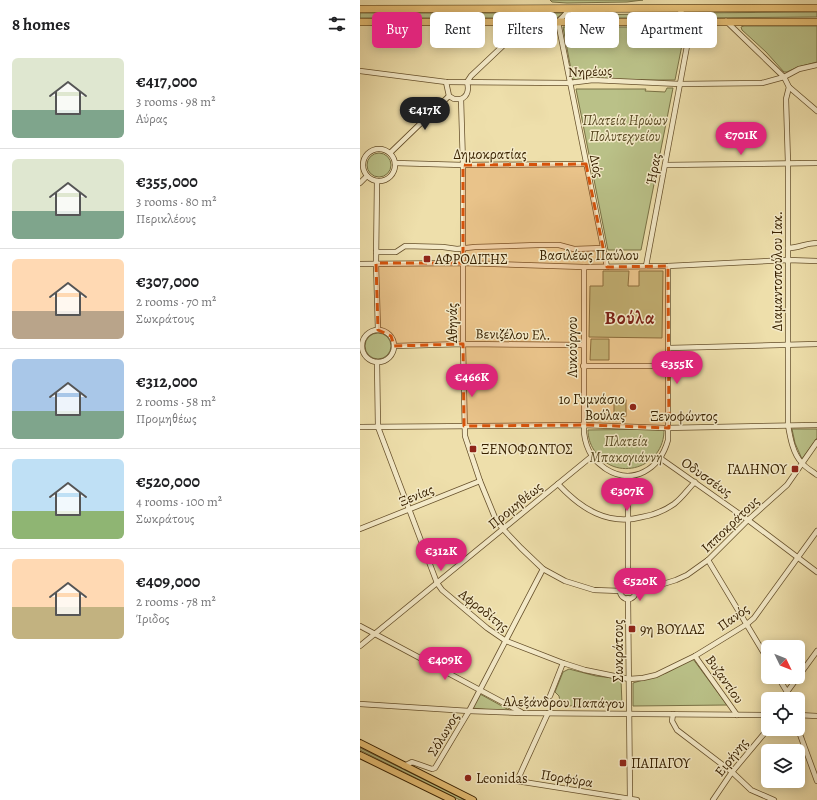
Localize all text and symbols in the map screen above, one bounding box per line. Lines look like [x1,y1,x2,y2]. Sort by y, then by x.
chip: Buy [372,12,422,48]
chip: Rent [430,12,485,48]
chip: Filters [493,12,557,48]
chip: New [565,12,619,48]
chip: Apartment [627,12,717,48]
text: 8 homes [12,13,70,36]
icon: filters [326,13,348,35]
street label: Νηρέως [568,61,612,82]
text: €417,000 [136,70,197,93]
icon: home [44,74,92,122]
text: 3 rooms · 98 m² [136,93,215,110]
pin: €417K [397,97,453,131]
text: €417K [409,101,441,118]
text: Αύρας [136,110,168,127]
park label: Πλατεία Ηρώων Πολυτεχνείου [582,111,668,146]
pin: €701K [713,122,769,156]
text: €701K [725,126,757,143]
street label: Δημοκρατίας [453,145,527,164]
street label: Ήρας [641,152,666,186]
street label: Διός [585,153,608,179]
text: €355,000 [136,170,198,193]
icon: home [44,175,92,223]
text: 3 rooms · 80 m² [136,193,216,210]
text: Περικλέους [136,210,196,227]
street label: Διαμαντοπούλου Ιακ. [768,211,787,331]
street label: Βασιλέως Παύλου [539,246,639,265]
place label: ΑΦΡΟΔΙΤΗΣ [434,250,508,269]
marker: ΑΦΡΟΔΙΤΗΣ [422,254,432,264]
text: €307,000 [136,270,199,293]
icon: home [44,275,92,323]
text: 2 rooms · 70 m² [136,293,216,310]
street label: Αθηνάς [443,303,462,344]
district label: Βούλα [605,306,655,330]
text: Σωκράτους [136,310,195,327]
street label: Λυκούργου [563,317,582,378]
street label: Βενιζέλου Ελ. [475,324,551,345]
pin: €355K [649,351,705,385]
text: €355K [661,355,693,372]
pin: €466K [444,364,500,398]
text: €466K [455,368,489,385]
text: €312,000 [136,370,198,393]
icon: home [44,375,92,423]
place label: 1ο Γυμνάσιο Βούλας [559,390,625,425]
text: 2 rooms · 58 m² [136,393,216,410]
marker: 1ο Γυμνάσιο Βούλας [628,402,638,412]
street label: Ξενοφώντος [650,407,718,426]
text: Προμηθέως [136,410,197,427]
park label: Πλατεία Μπακογιάννη [589,432,663,467]
place label: ΞΕΝΟΦΩΝΤΟΣ [481,440,573,459]
marker: ΞΕΝΟΦΩΝΤΟΣ [468,444,478,454]
street label: Οδυσσέως [677,453,736,502]
place label: ΓΑΛΗΝΟΥ [727,460,787,479]
marker: ΓΑΛΗΝΟΥ [790,464,800,474]
text: €520,000 [136,470,200,493]
icon: home [44,475,92,523]
street label: Προμηθέως [484,477,547,533]
pin: €307K [599,478,655,512]
street label: Ξενίας [396,480,436,511]
text: €307K [610,482,644,499]
street label: Ιπποκράτους [697,492,764,557]
text: 4 rooms · 100 m² [136,493,222,510]
text: Σωκράτους [136,510,195,527]
pin: €312K [413,538,469,572]
text: €312K [425,542,457,559]
pin: €520K [612,568,668,602]
text: €409,000 [136,570,200,593]
text: €520K [623,572,657,589]
icon: home [44,575,92,623]
street label: Αφροδίτης [454,584,513,636]
text: 2 rooms · 78 m² [136,593,216,610]
street label: Πανός [714,599,753,635]
text: Ίριδος [136,610,170,627]
street label: Σωκράτους [609,619,628,683]
place label: 9η ΒΟΥΛΑΣ [640,620,705,639]
marker: 9η ΒΟΥΛΑΣ [627,624,637,634]
north arrow [761,640,805,684]
map controls [761,640,805,788]
pin: €409K [417,647,473,681]
text: €409K [428,651,462,668]
street label: Βυζαντίου [701,651,748,707]
street label: Αλεξάνδρου Παπάγου [502,692,625,713]
button: locate [761,692,805,736]
street label: Σόλωνος [423,709,464,760]
street label: Ειρήνης [710,734,753,781]
button: layers [761,744,805,788]
place label: ΠΑΠΑΓΟΥ [631,754,691,773]
marker: ΠΑΠΑΓΟΥ [618,758,628,768]
street label: Πορφύρα [539,765,595,792]
place label: Leonidas [476,769,528,788]
marker: Leonidas [463,773,473,783]

